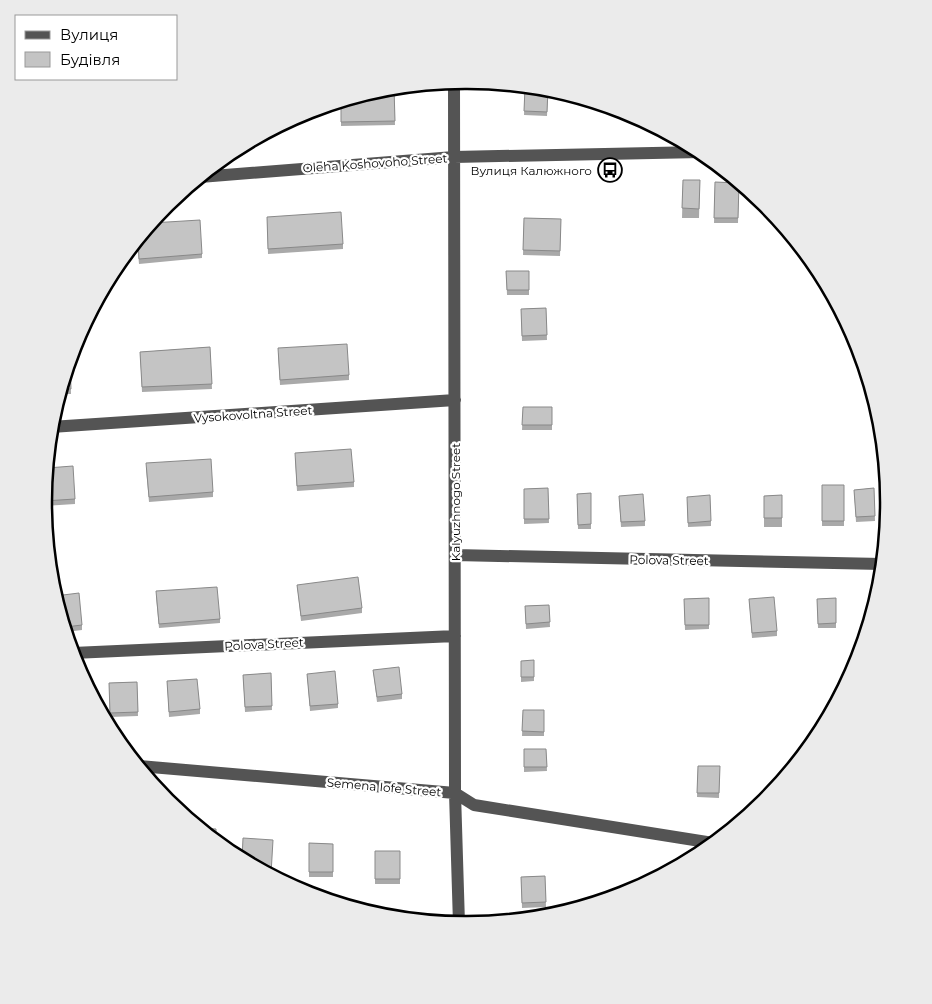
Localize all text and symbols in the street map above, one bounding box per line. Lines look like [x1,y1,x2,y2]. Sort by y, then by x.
legend [15,15,178,80]
text: Вулиця [60,25,118,44]
text: Будівля [60,50,120,69]
street label: Oleha Koshovoho Street [302,150,448,176]
bus stop icon: Вулиця Калюжного [597,157,623,183]
place label: Вулиця Калюжного [470,163,592,178]
street label: Vysokovoltna Street [193,402,313,426]
street label: Kalyuzhnogo Street [448,443,463,561]
street label: Polova Street [629,552,709,568]
street label: Polova Street [224,634,304,654]
street label: Semena Iofe Street [326,775,442,799]

